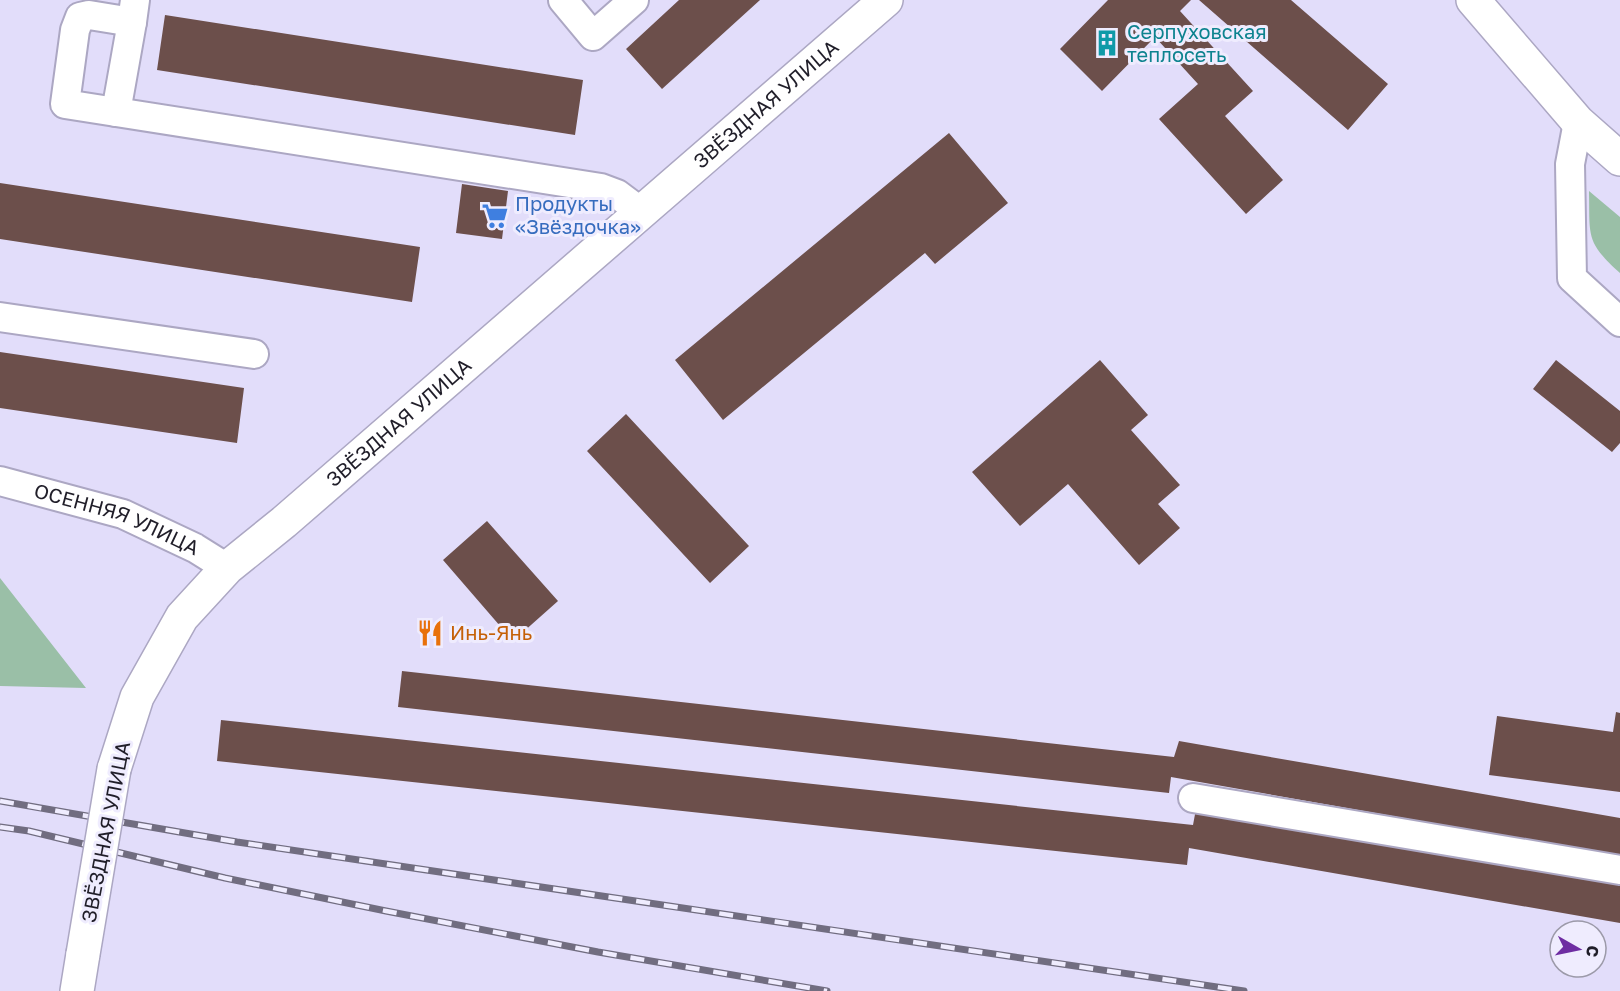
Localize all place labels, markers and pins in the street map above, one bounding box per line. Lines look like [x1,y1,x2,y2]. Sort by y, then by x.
place label: Серпуховская теплосеть [1127,19,1267,66]
building icon: Серпуховская теплосеть [1092,28,1122,58]
place label: Продукты «Звёздочка» [515,191,641,238]
supermarket icon: Продукты «Звёздочка» [480,201,510,231]
restaurant icon: Инь-Янь [415,618,445,648]
place label: Инь-Янь [450,620,532,644]

